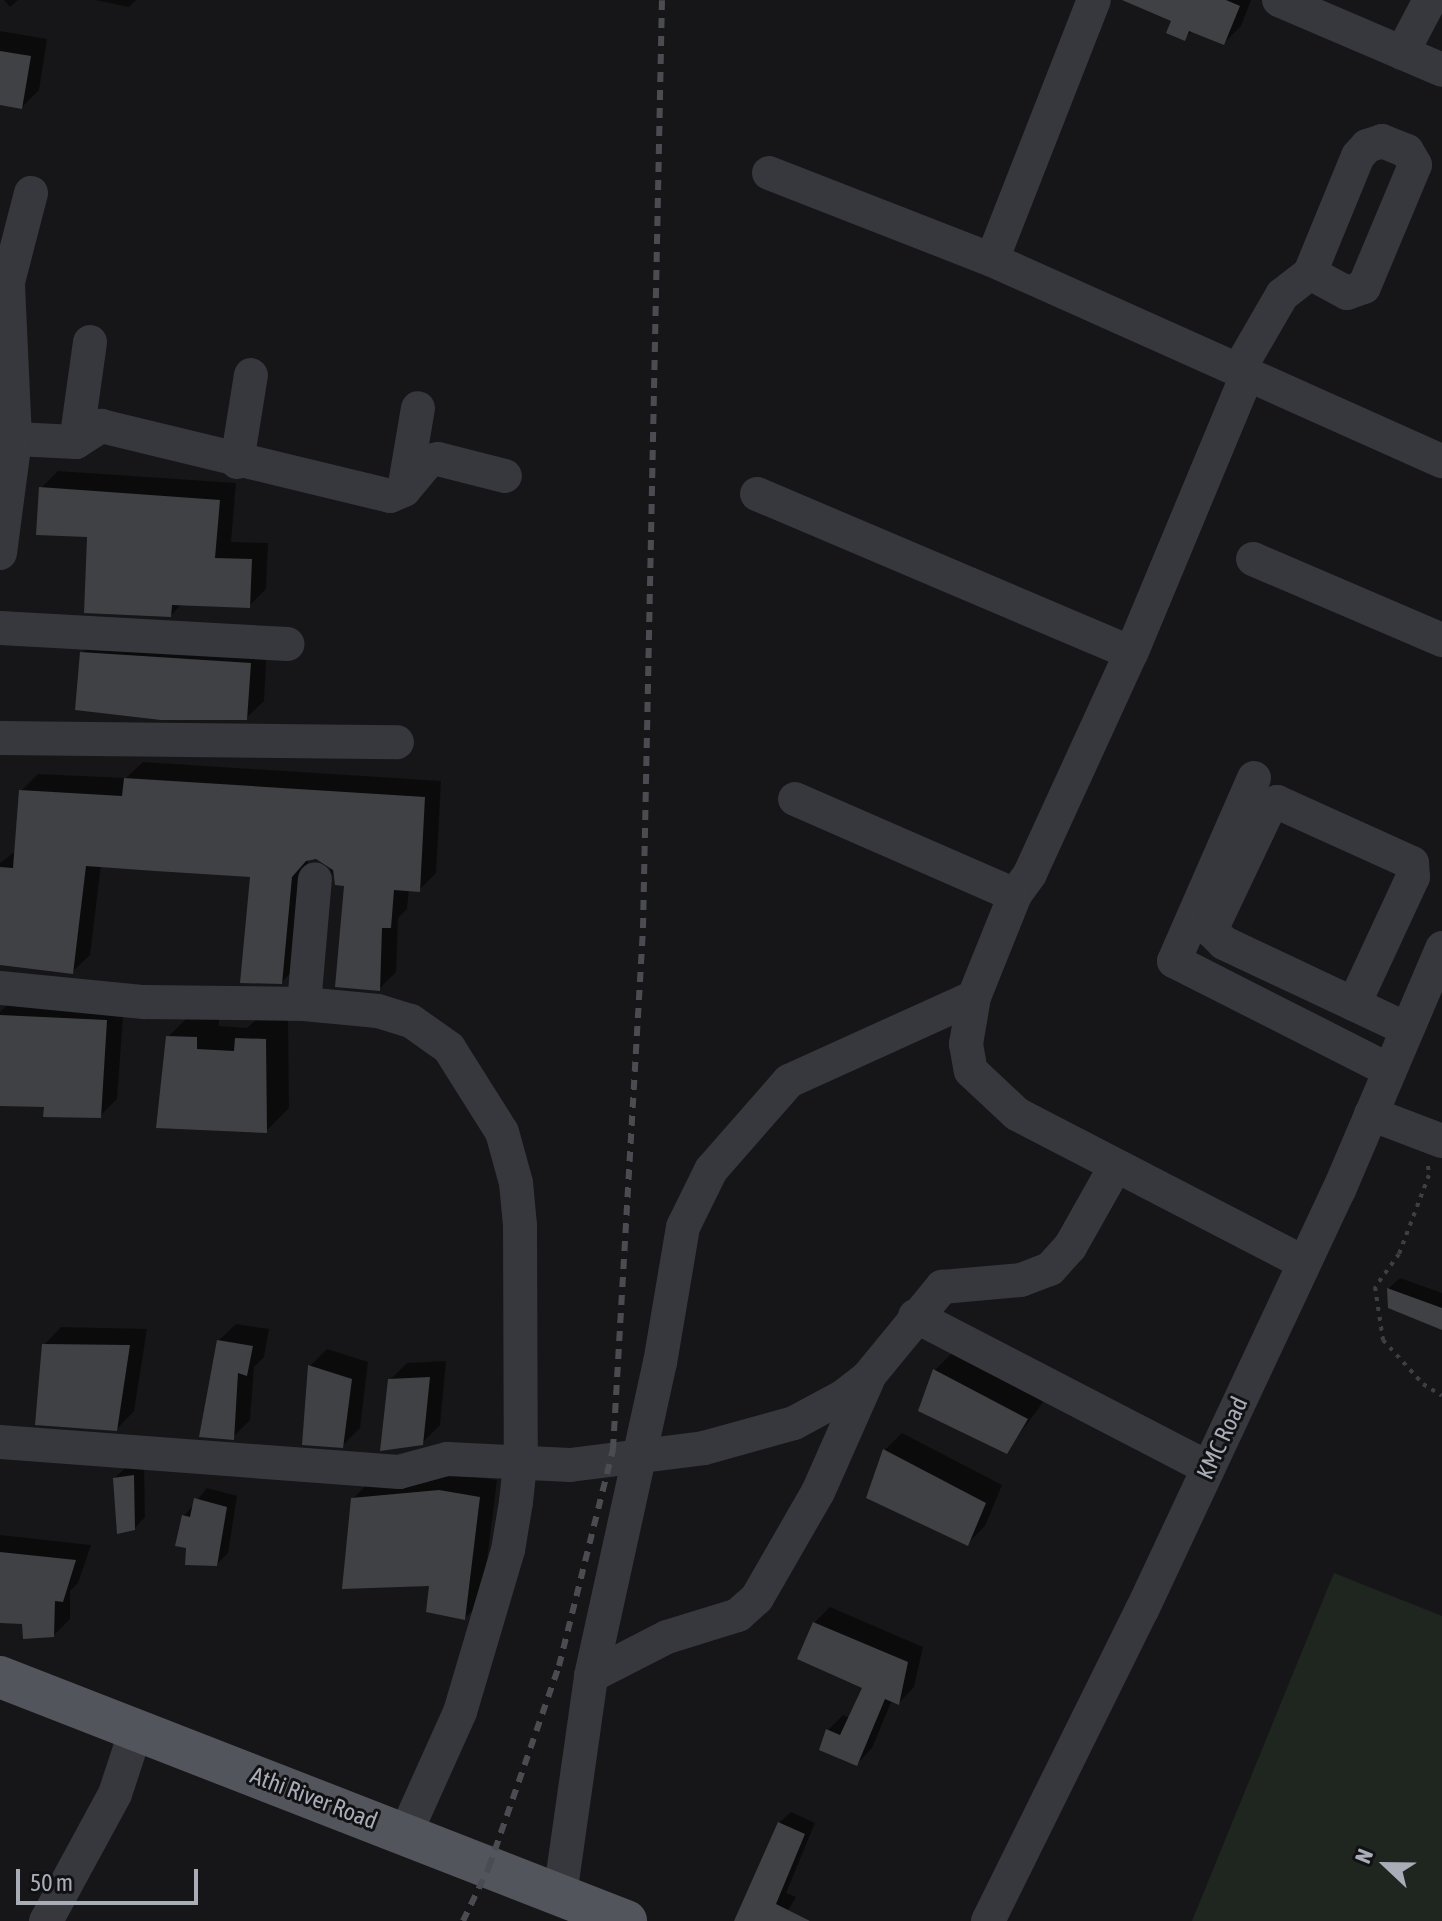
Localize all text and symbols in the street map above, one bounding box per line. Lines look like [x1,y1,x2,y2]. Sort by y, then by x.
street label: KMC Road [1190,1392,1254,1484]
street label: Athi River Road [247,1761,381,1835]
north arrow [1346,1825,1426,1905]
text: N [1349,1845,1378,1867]
scale bar [20,1853,202,1903]
text: 50 m [30,1869,73,1896]

